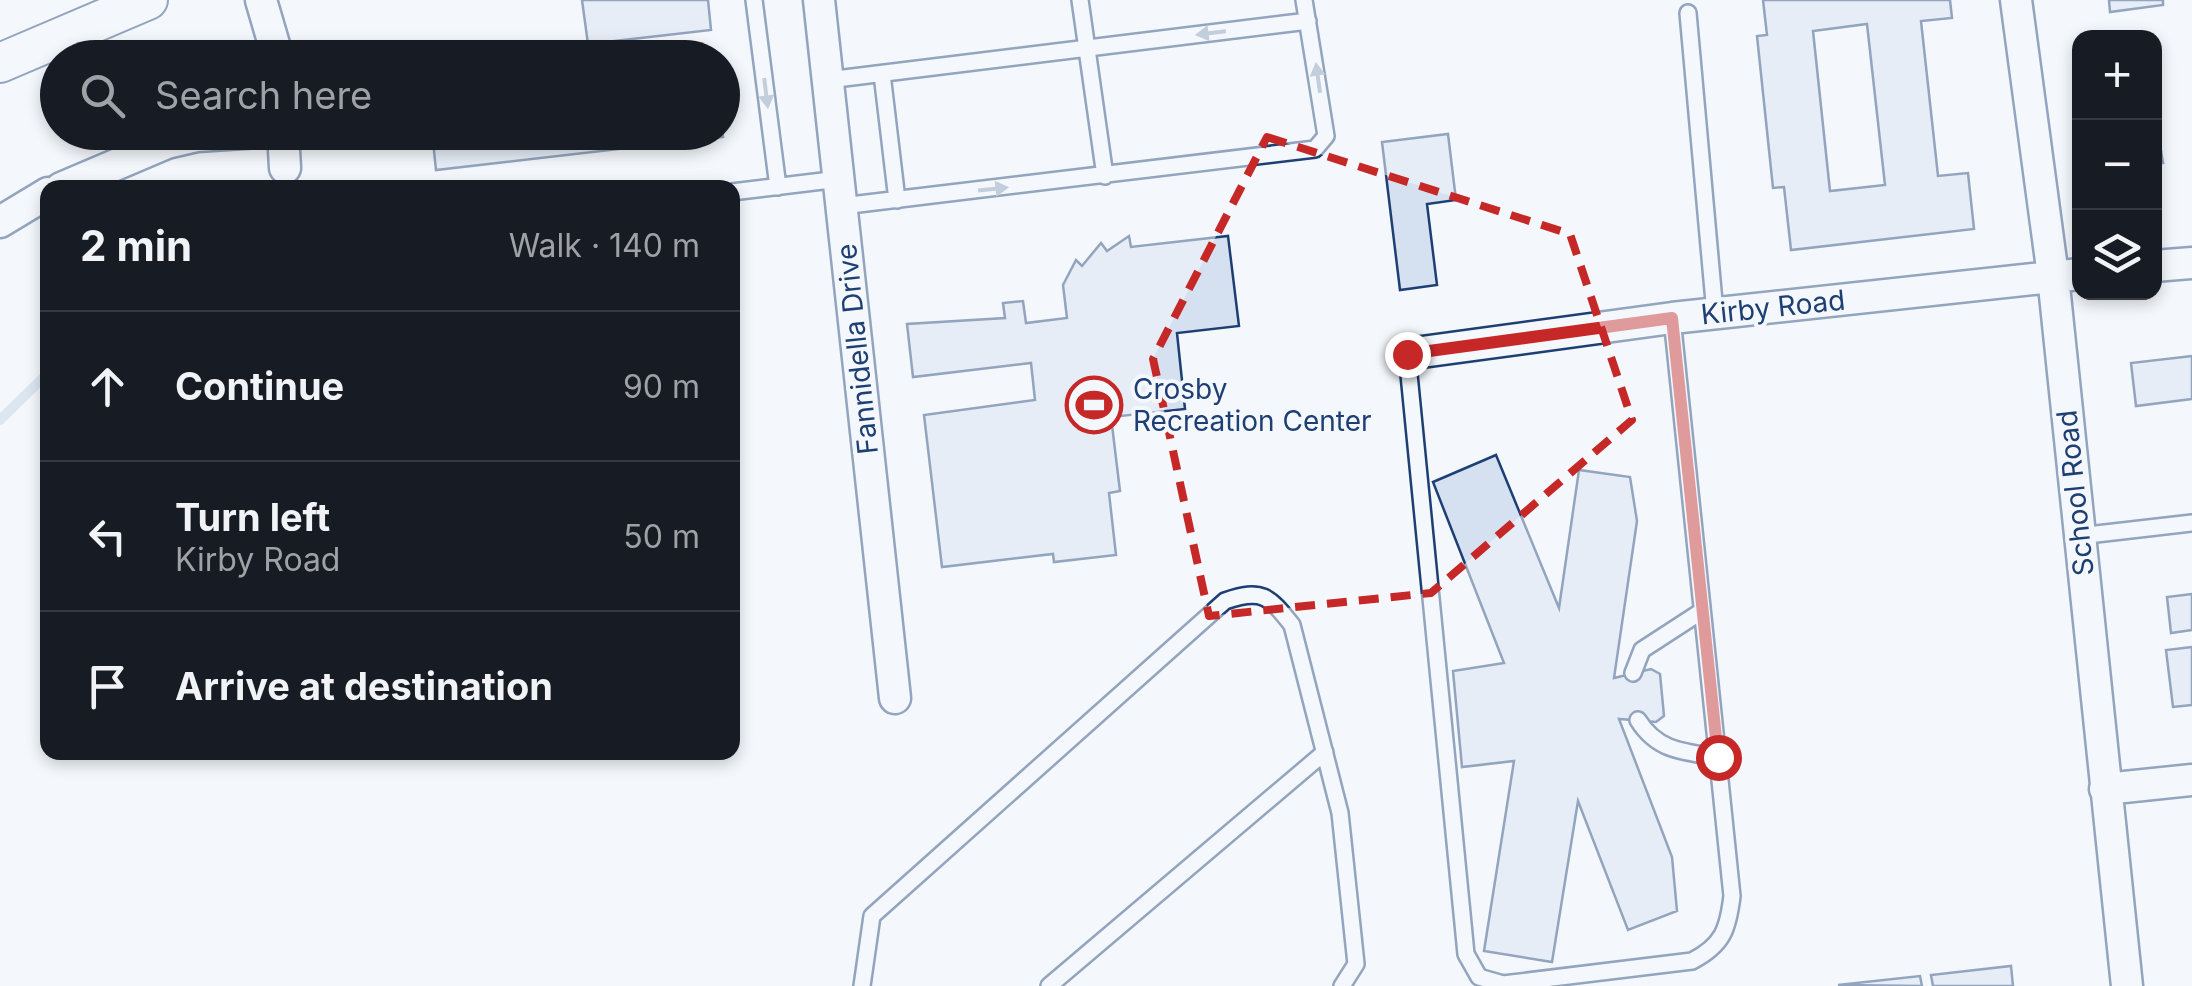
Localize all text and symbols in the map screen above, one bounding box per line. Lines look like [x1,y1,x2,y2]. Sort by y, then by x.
one-way arrow [1195,25,1227,41]
map controls [2072,30,2162,300]
button: + [2072,30,2162,120]
search box [40,40,740,150]
one-way arrow [1309,62,1325,94]
icon: search [75,68,130,123]
text: Search here [155,72,372,118]
one-way arrow [758,78,774,110]
button: − [2072,120,2162,210]
one-way arrow [978,181,1010,197]
button: layers [2072,210,2162,300]
text: 2 min [80,220,192,271]
text: Walk · 140 m [509,226,700,265]
street label: Fannidella Drive [829,242,885,456]
street label: Kirby Road [1699,283,1847,331]
route end [1385,332,1431,378]
icon: ahead [80,359,135,414]
text: Continue [175,363,344,409]
text: 90 m [623,367,700,406]
place label: Crosby Recreation Center [1133,372,1372,438]
sports icon: Crosby Recreation Center [1064,375,1124,435]
street label: School Road [2049,409,2101,577]
text: Turn left [175,494,330,540]
icon: left [80,509,135,564]
text: 50 m [623,517,700,556]
text: Kirby Road [175,540,340,579]
icon: arrive [80,659,135,714]
text: Arrive at destination [175,663,553,709]
route start [1696,735,1742,781]

